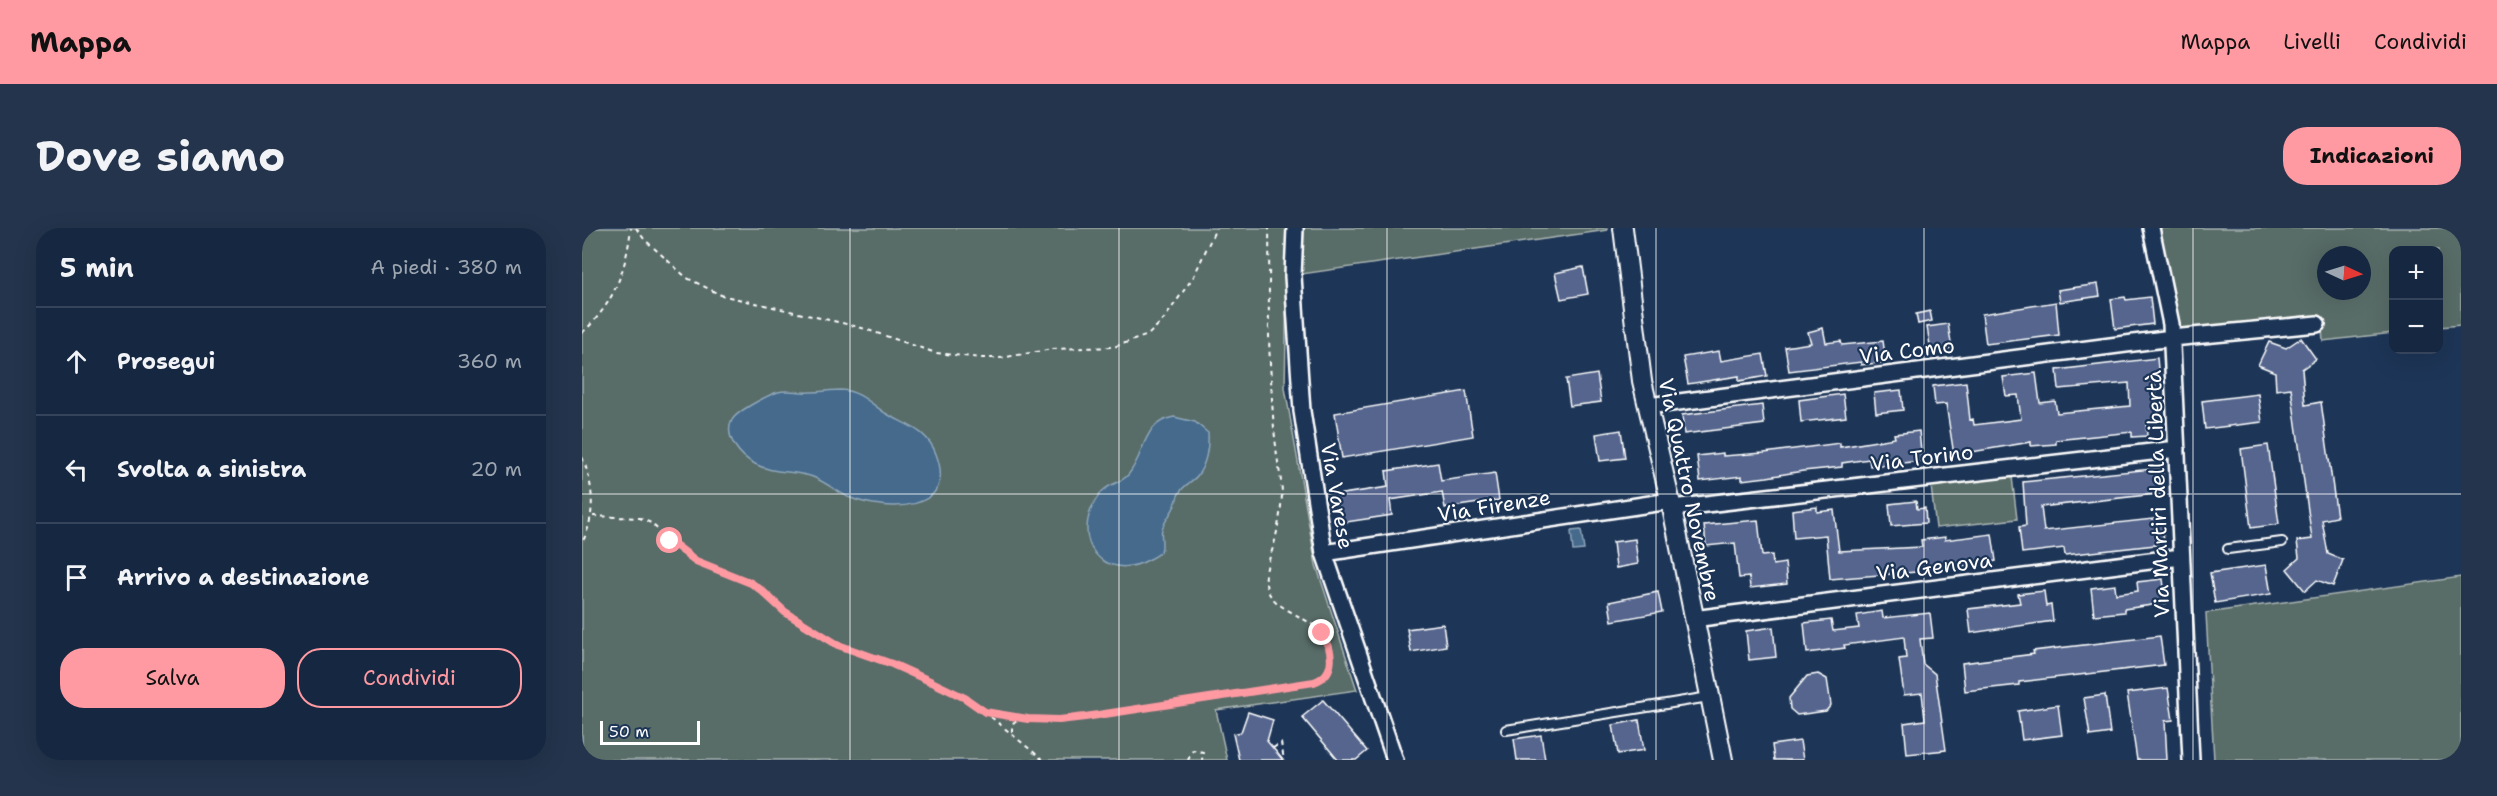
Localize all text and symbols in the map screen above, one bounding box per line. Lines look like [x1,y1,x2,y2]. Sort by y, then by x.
text: Mappa [30,23,131,61]
text: Mappa [2180,28,2250,56]
text: Livelli [2283,28,2341,56]
text: Condividi [2374,28,2467,56]
button: Indicazioni [2283,127,2461,185]
text: Dove siamo [36,128,285,184]
north arrow [2317,246,2371,300]
map controls [2389,246,2443,354]
button: + [2389,246,2443,300]
text: 5 min [60,250,134,285]
text: A piedi · 380 m [371,254,522,280]
button: − [2389,300,2443,354]
street label: Via Como [1858,331,1956,371]
icon: ahead [60,345,93,378]
text: Prosegui [117,347,215,376]
text: 360 m [457,348,522,374]
street label: Via Martiri della Libertà [2140,370,2176,618]
street label: Via Quattro Novembre [1652,376,1726,604]
street label: Via Torino [1869,438,1975,478]
street label: Via Varese [1314,441,1360,551]
icon: left [60,453,93,486]
text: Svolta a sinistra [117,455,306,484]
text: 20 m [471,456,522,482]
street label: Via Firenze [1435,483,1553,529]
route start [656,527,682,553]
street label: Via Genova [1874,546,1994,588]
icon: arrive [60,561,93,594]
text: Arrivo a destinazione [117,563,369,592]
route end [1308,619,1334,645]
button: Salva [60,648,285,708]
button: Condividi [297,648,522,708]
scale bar [600,718,700,746]
text: 50 m [609,721,649,742]

